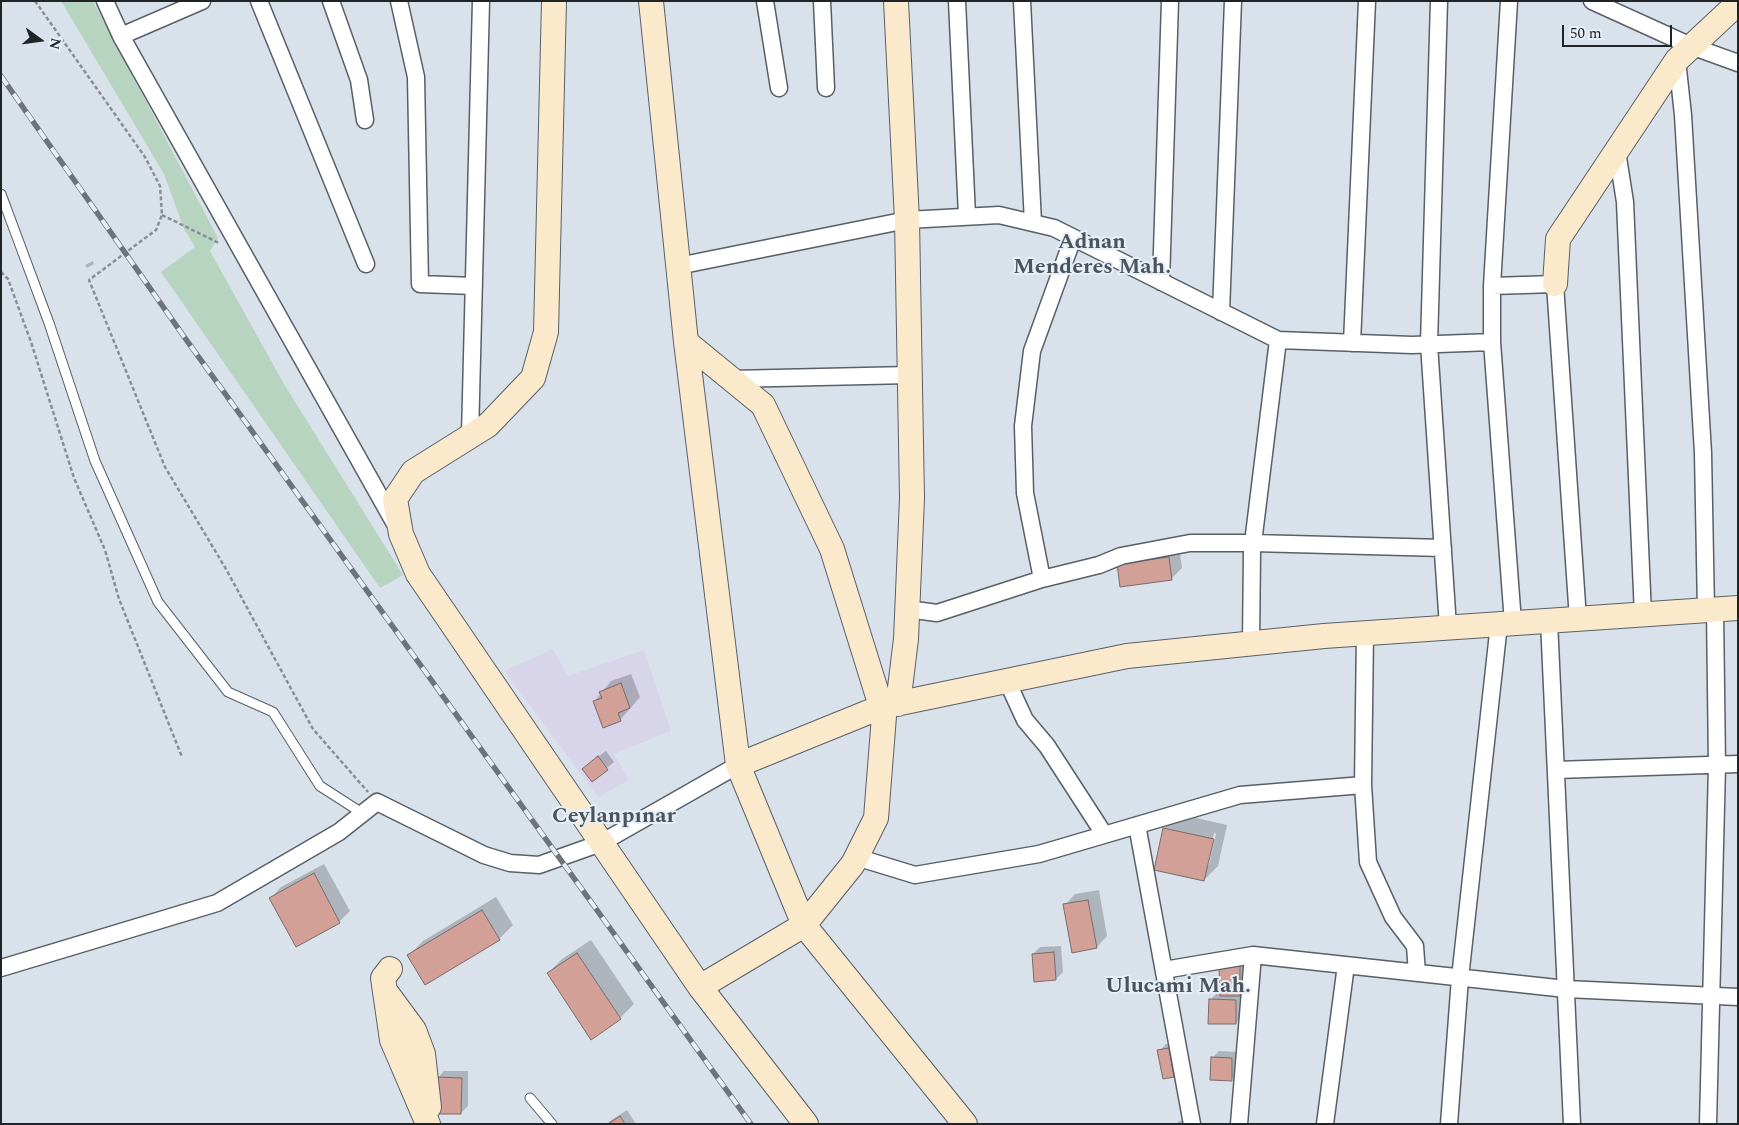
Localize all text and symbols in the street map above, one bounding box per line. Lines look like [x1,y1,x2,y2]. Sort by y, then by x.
north arrow [15,15,65,65]
scale bar [1564,15,1674,47]
text: 50 m [1570,22,1602,45]
text: N [43,36,67,52]
district label: Adnan Menderes Mah. [1013,231,1171,282]
district label: Ceylanpınar [552,805,676,831]
district label: Ulucami Mah. [1105,975,1251,1001]

